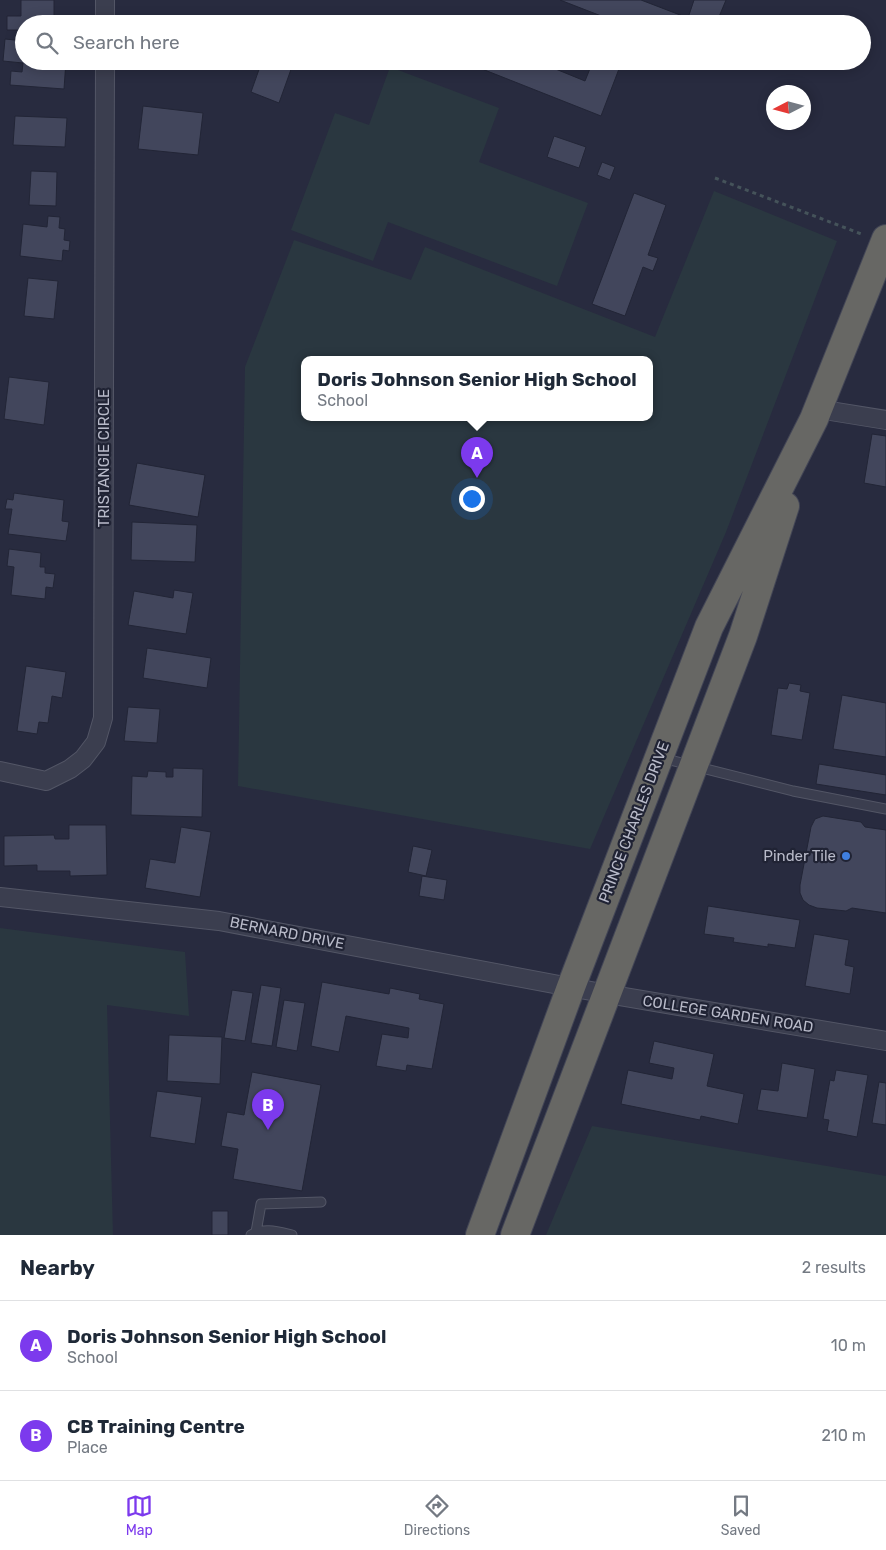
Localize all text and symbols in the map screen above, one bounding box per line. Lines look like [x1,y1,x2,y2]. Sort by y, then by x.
search box [15,15,871,70]
icon: search [33,29,61,57]
text: Search here [73,31,180,54]
north arrow [766,85,811,130]
popup [301,356,653,421]
text: Doris Johnson Senior High School [317,368,637,391]
street label: TRISTANGIE CIRCLE [95,389,113,527]
text: School [317,391,368,410]
pin: A [461,437,493,478]
your location [459,486,485,512]
street label: PRINCE CHARLES DRIVE [595,739,673,905]
place label: Pinder Tile [763,847,836,865]
marker: Pinder Tile [840,850,852,862]
street label: BERNARD DRIVE [228,913,346,953]
street label: COLLEGE GARDEN ROAD [641,992,815,1036]
pin: B [252,1089,284,1130]
text: Nearby [20,1255,95,1280]
text: 2 results [802,1258,866,1277]
text: Doris Johnson Senior High School [67,1325,386,1348]
text: A [30,1336,42,1355]
text: 10 m [831,1336,866,1355]
text: School [67,1348,118,1367]
text: CB Training Centre [67,1415,245,1438]
text: B [30,1426,42,1445]
text: 210 m [821,1426,866,1445]
text: Place [67,1438,108,1457]
tab: Map [125,1492,153,1539]
tab: Directions [404,1492,470,1539]
tab: Saved [721,1492,761,1539]

